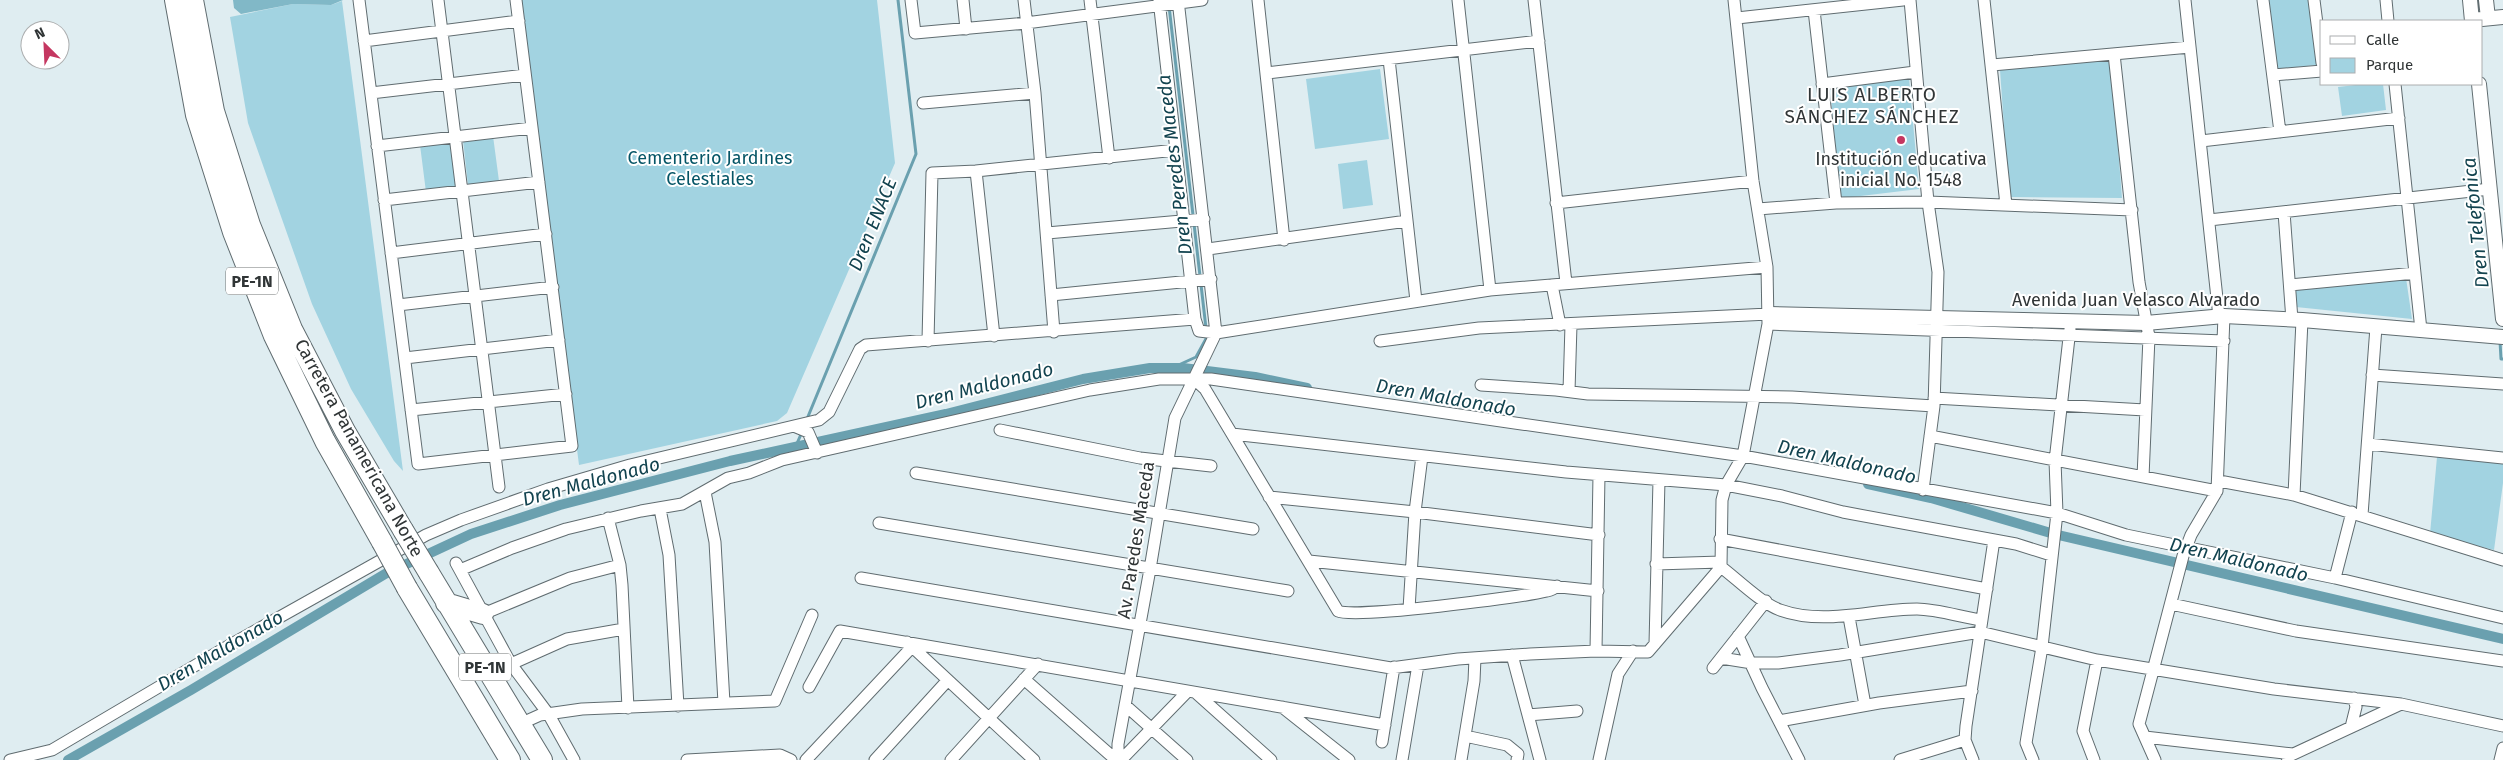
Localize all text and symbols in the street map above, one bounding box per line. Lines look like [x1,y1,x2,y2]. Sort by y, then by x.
north arrow [20,20,70,70]
legend [2320,20,2483,85]
text: N [32,24,48,43]
text: Calle [2366,31,2399,49]
text: Parque [2366,56,2413,74]
water label: Dren Peredes Maceda [1152,73,1197,256]
district label: LUIS ALBERTO SÁNCHEZ SÁNCHEZ [1784,83,1960,128]
marker: Institución educativa inicial No. 1548 [1895,134,1907,146]
park label: Cementerio Jardines Celestiales [628,147,792,190]
place label: Institución educativa inicial No. 1548 [1815,148,1987,191]
water label: Dren Telefonica [2457,157,2494,289]
water label: Dren ENACE [843,173,902,274]
road number: PE-1N [226,268,278,294]
street label: Avenida Juan Velasco Alvarado [2012,289,2260,311]
street label: Carretera Panamericana Norte [290,335,428,561]
water label: Dren Maldonado [913,357,1056,414]
water label: Dren Maldonado [1374,374,1518,421]
water label: Dren Maldonado [1775,434,1918,489]
water label: Dren Maldonado [520,452,662,511]
street label: Av. Paredes Maceda [1113,460,1159,620]
water label: Dren Maldonado [2167,532,2310,587]
water label: Dren Maldonado [153,605,287,696]
road number: PE-1N [459,654,511,680]

